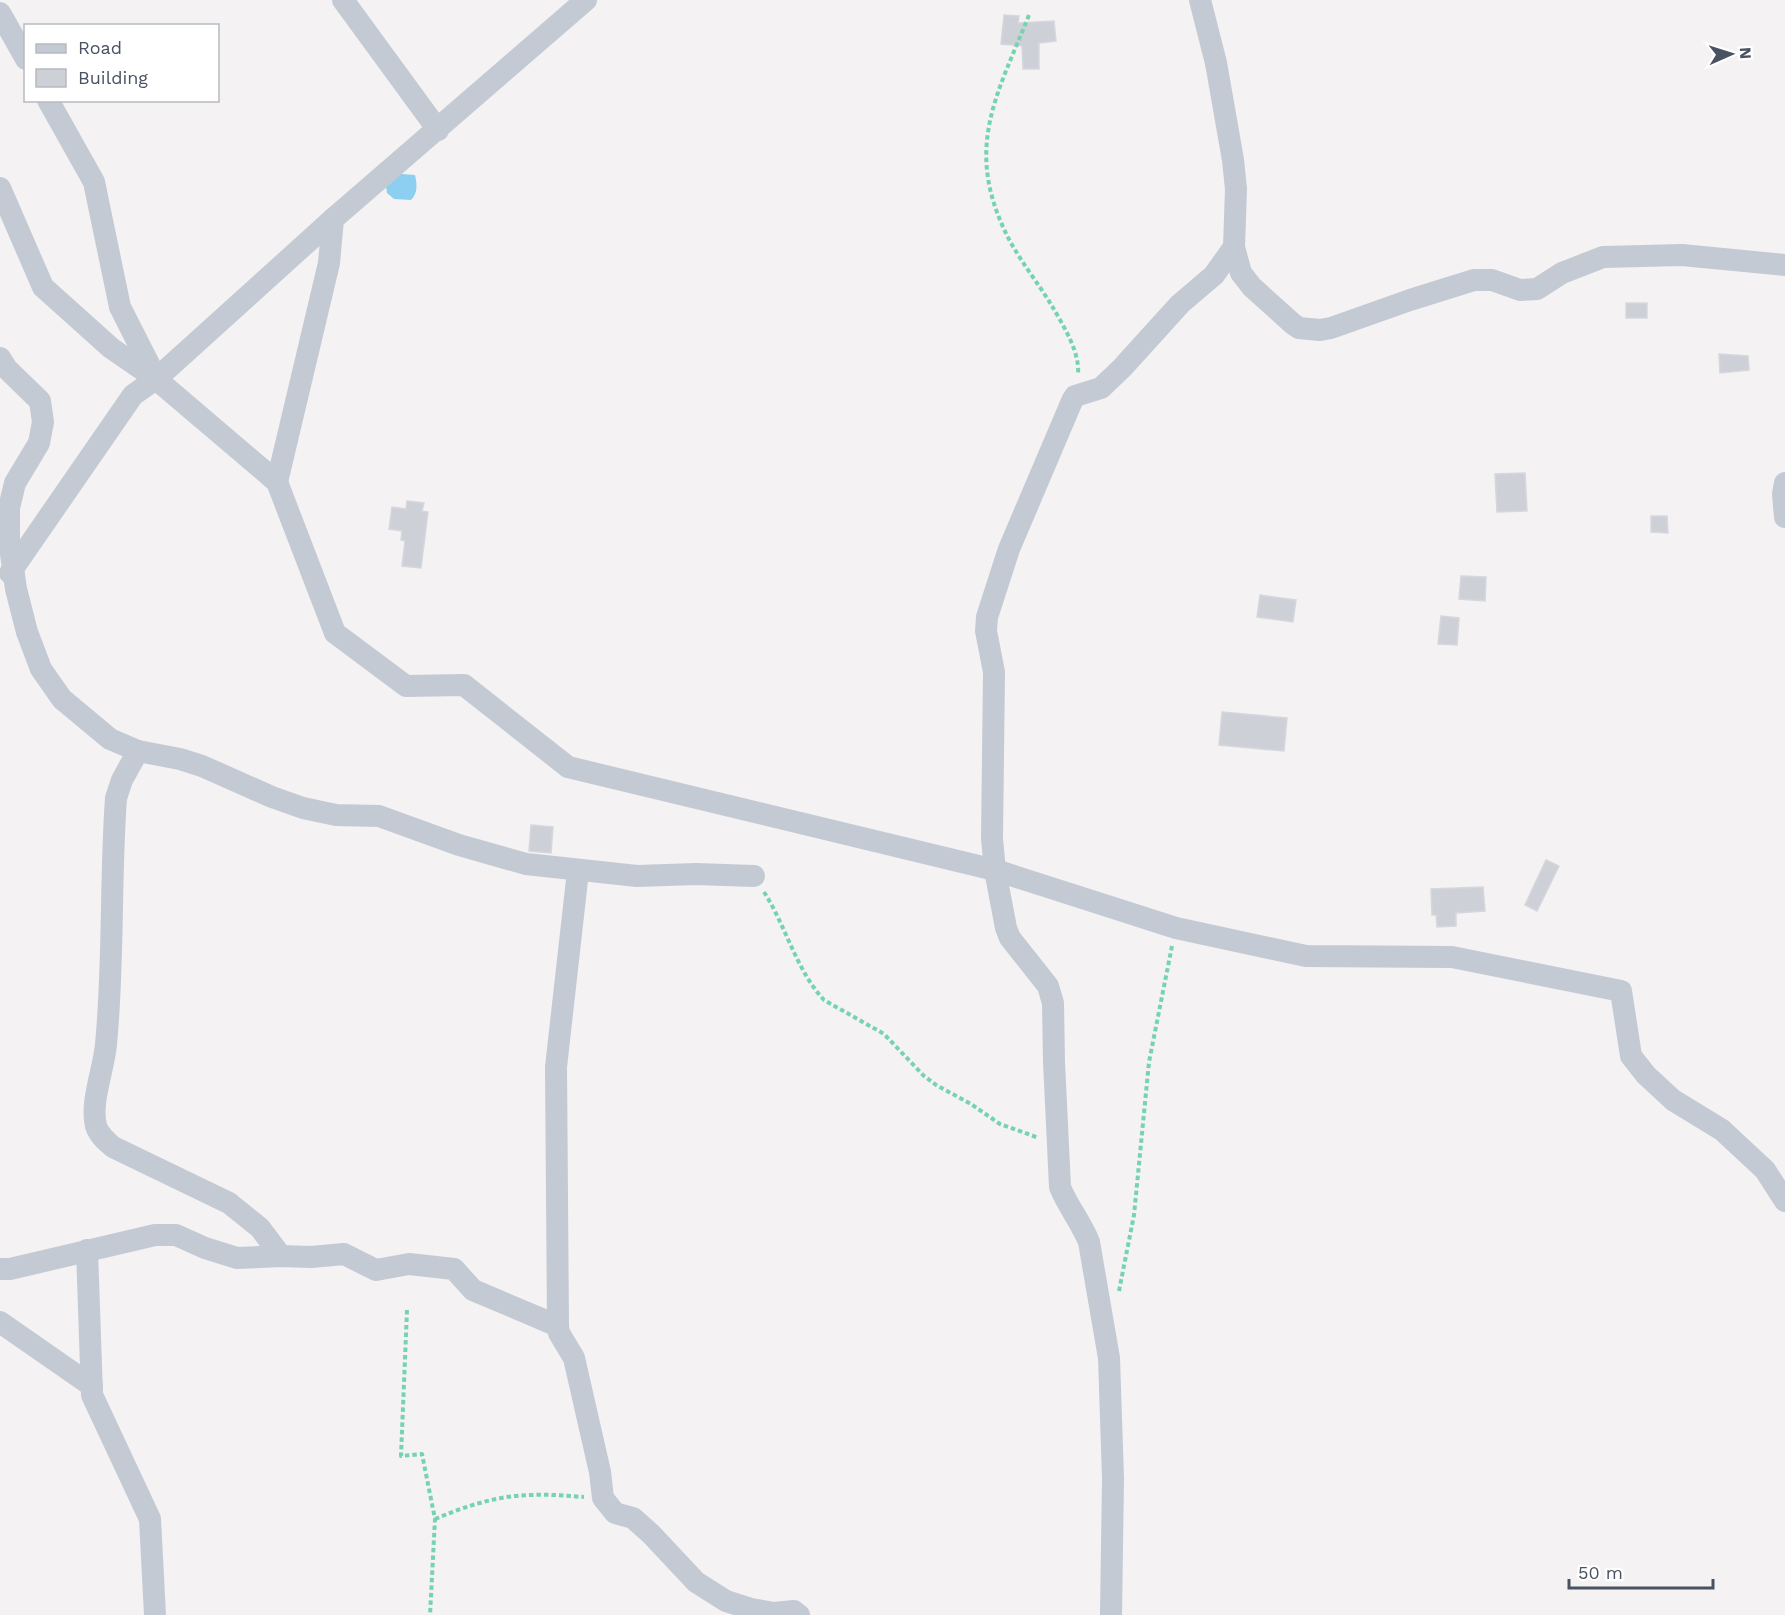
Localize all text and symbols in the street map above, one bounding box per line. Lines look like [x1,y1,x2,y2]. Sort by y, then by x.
legend [24,24,219,102]
north arrow [1701,24,1761,84]
text: Road [78,37,122,58]
text: N [1736,47,1755,60]
text: Building [78,67,148,88]
scale bar [1569,1552,1713,1590]
text: 50 m [1578,1562,1623,1583]

